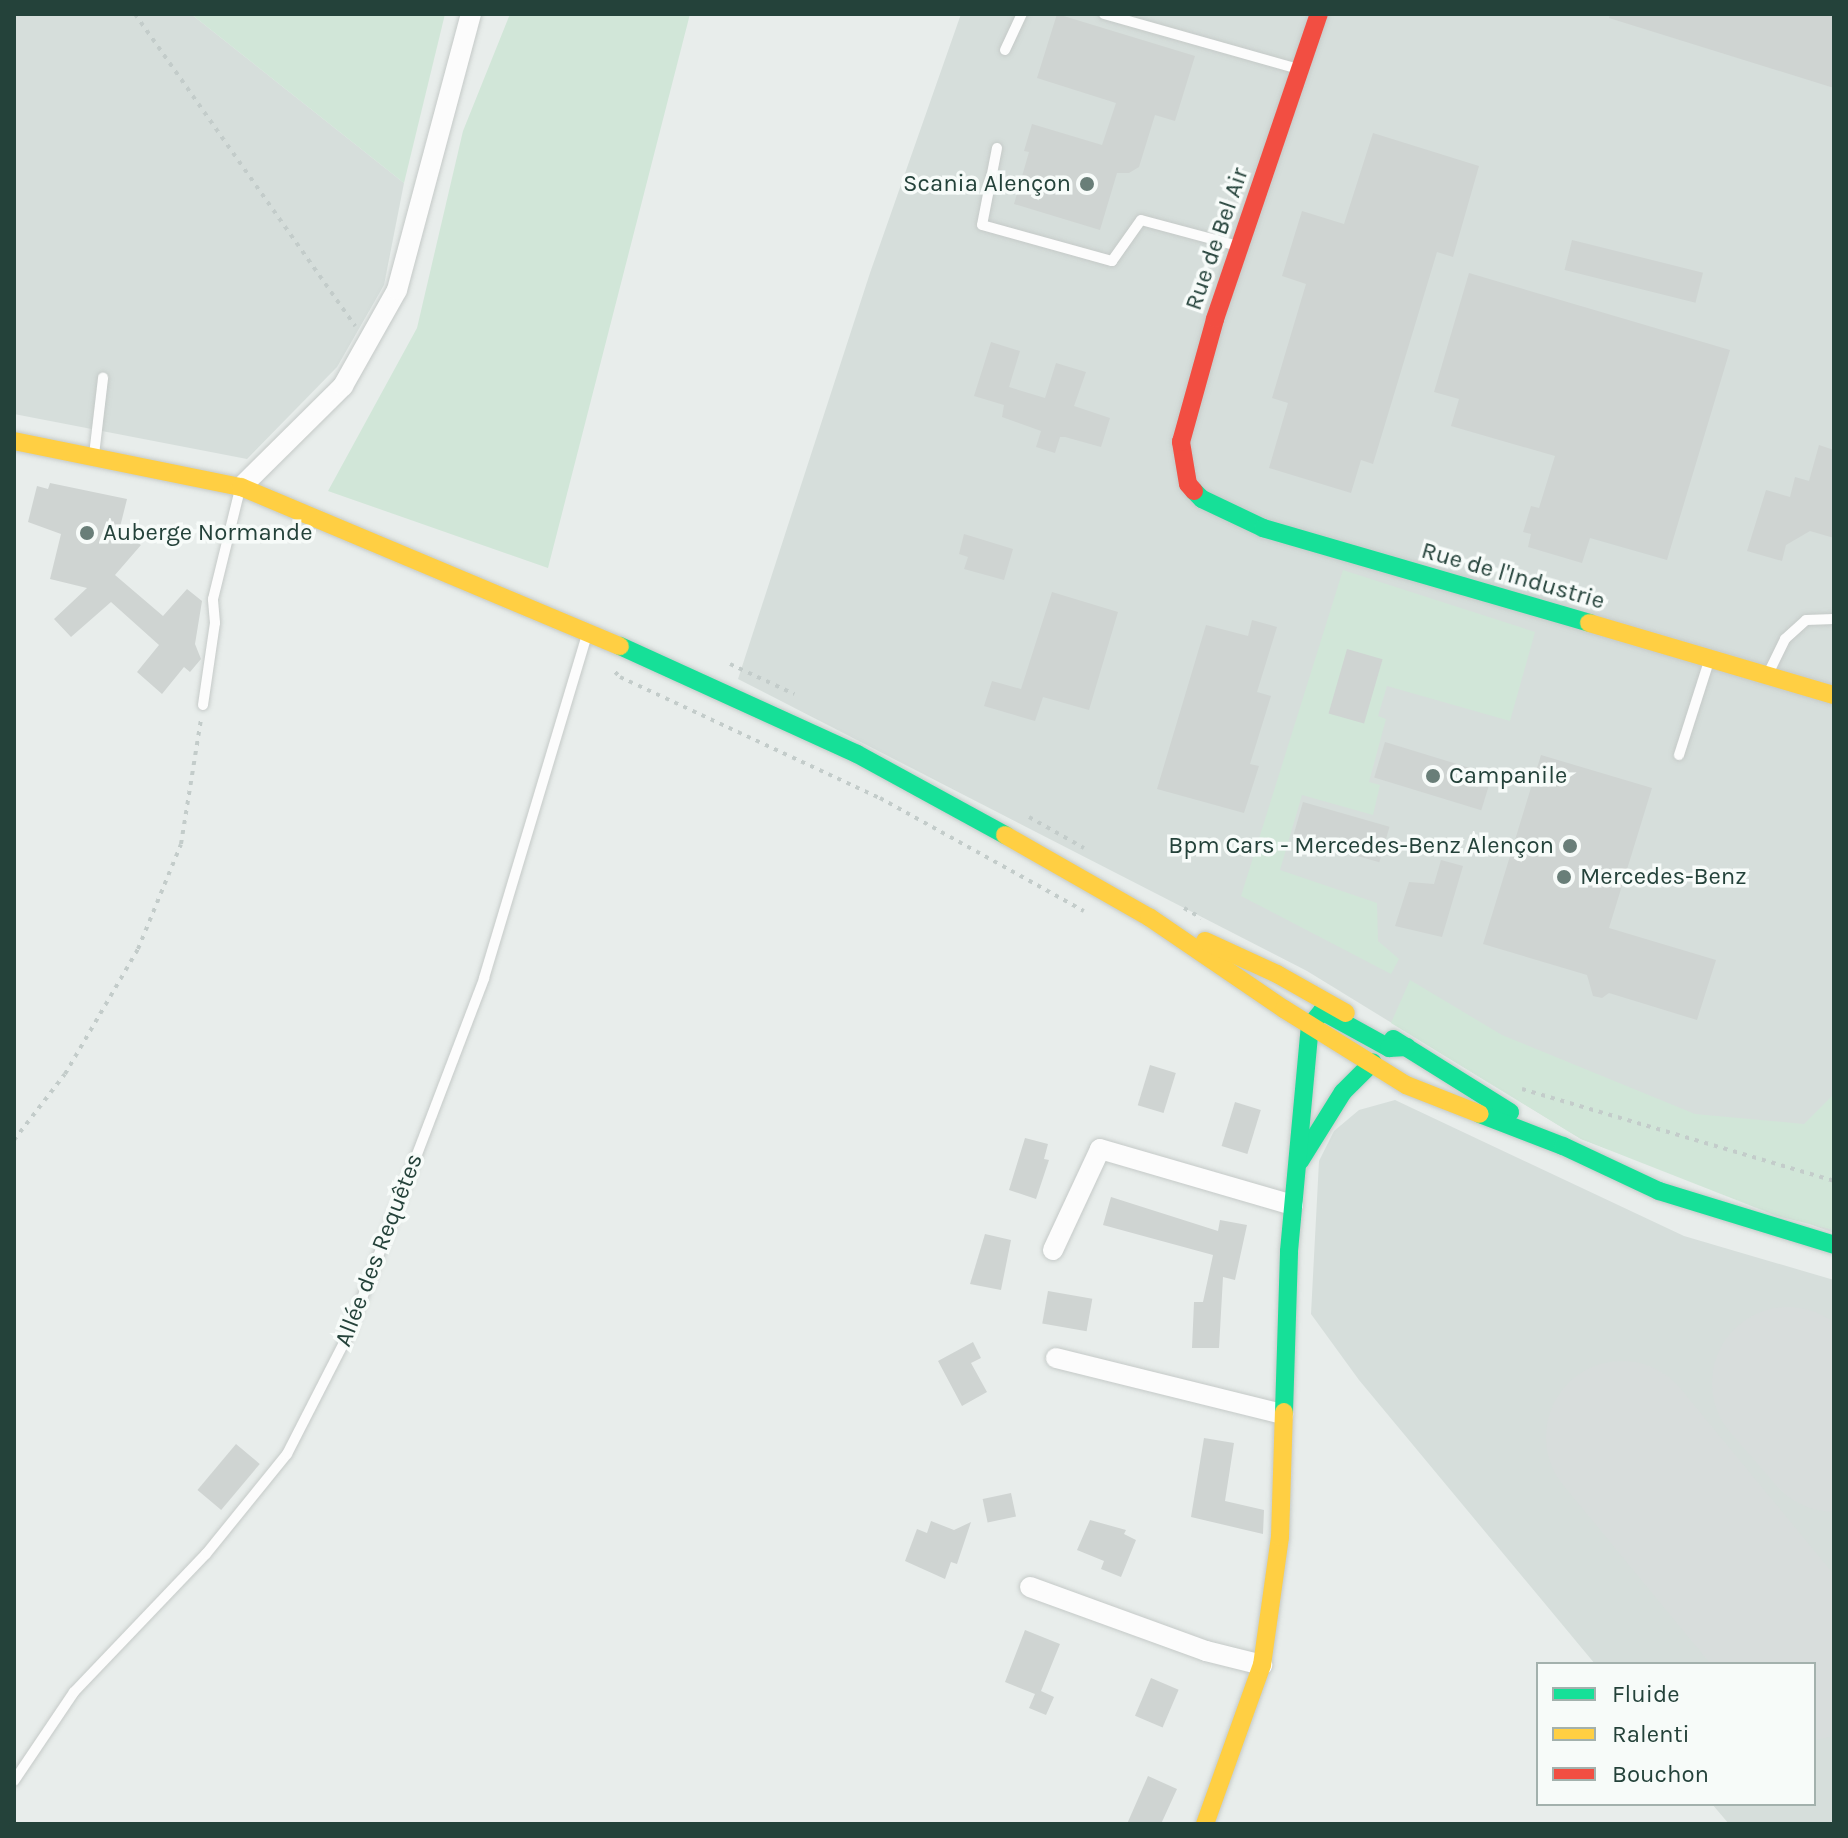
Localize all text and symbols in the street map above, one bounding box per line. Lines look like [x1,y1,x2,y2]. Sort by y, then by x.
street label: Rue de Bel Air [1179,164,1255,314]
place label: Scania Alençon [903,170,1071,198]
marker: Scania Alençon [1078,175,1096,193]
place label: Auberge Normande [103,519,313,547]
marker: Auberge Normande [78,524,96,542]
street label: Rue de l'Industrie [1418,536,1608,616]
place label: Campanile [1449,762,1567,790]
marker: Campanile [1424,767,1442,785]
place label: Bpm Cars - Mercedes-Benz Alençon [1168,832,1554,860]
marker: Bpm Cars - Mercedes-Benz Alençon [1561,837,1579,855]
place label: Mercedes-Benz [1580,863,1747,891]
marker: Mercedes-Benz [1555,868,1573,886]
street label: Allée des Requêtes [329,1149,429,1351]
legend [1536,1662,1816,1806]
text: Fluide [1612,1680,1680,1708]
text: Ralenti [1612,1720,1690,1748]
text: Bouchon [1612,1760,1709,1788]

